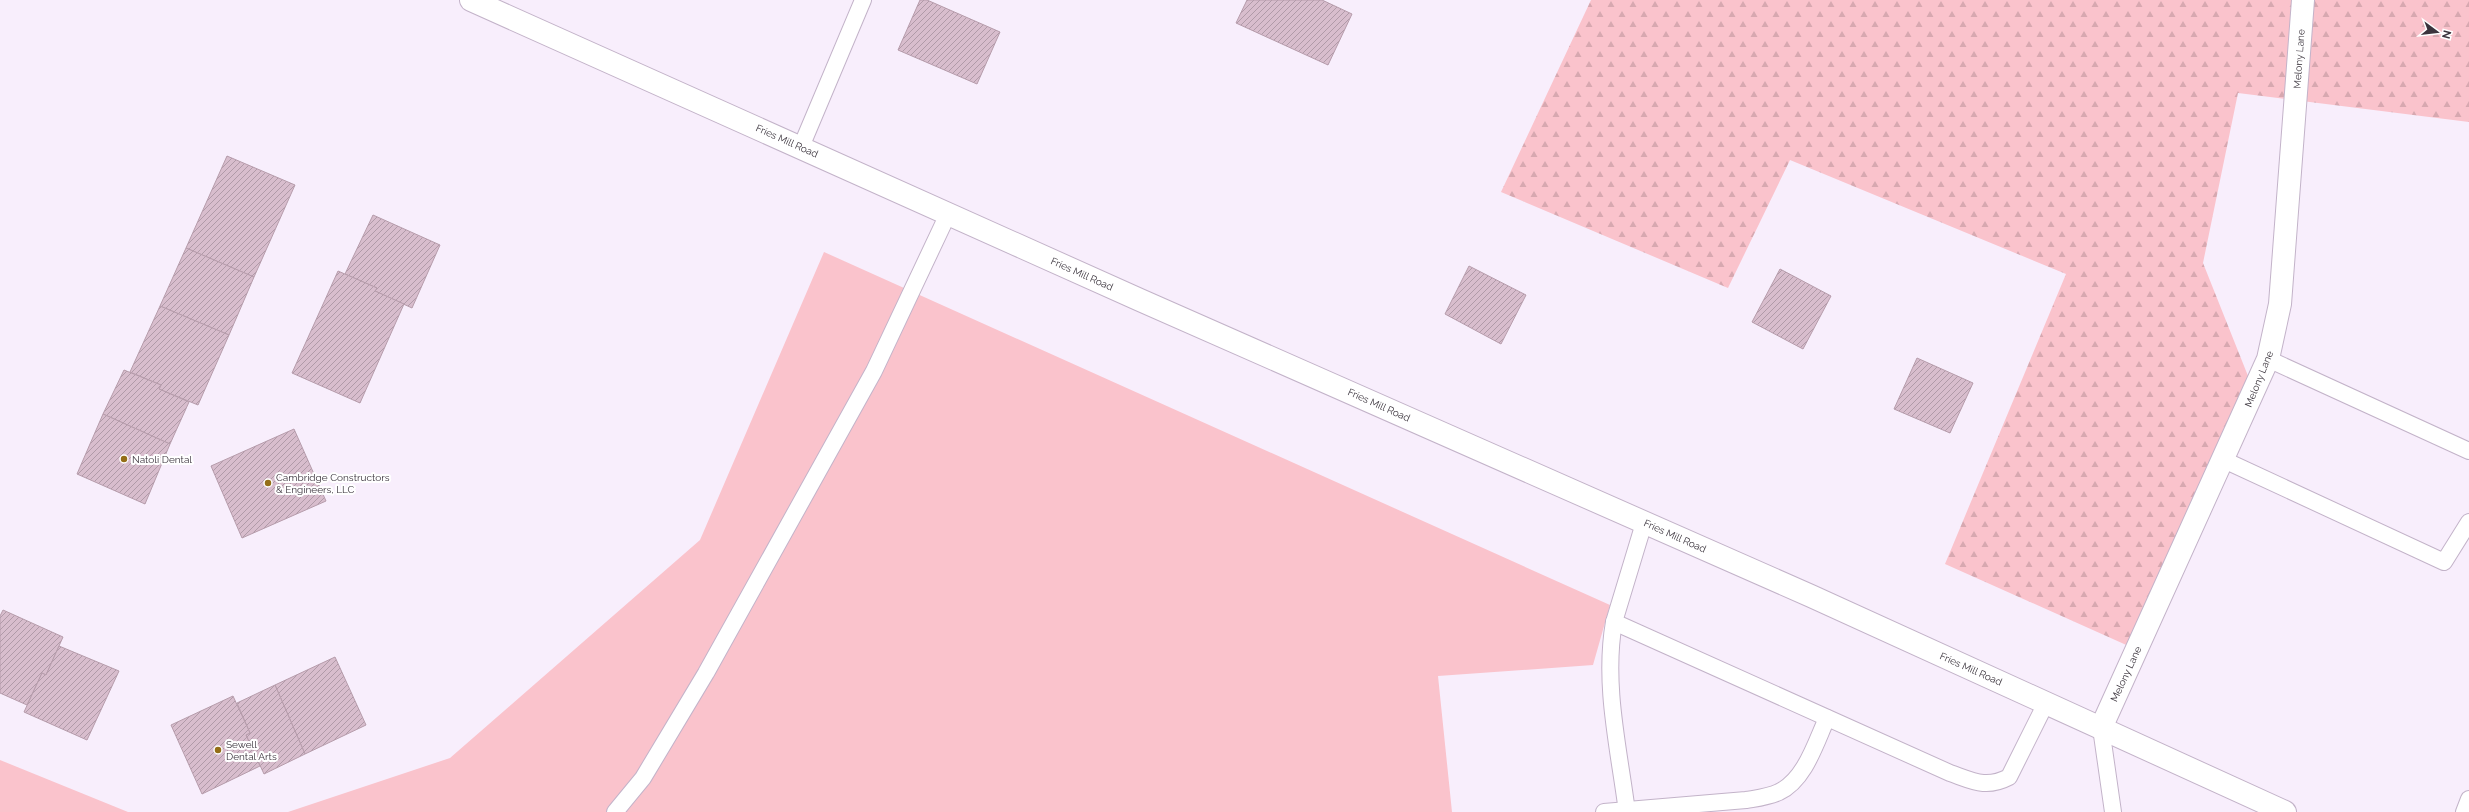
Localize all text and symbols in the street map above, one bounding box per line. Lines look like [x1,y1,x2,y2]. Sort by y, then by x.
north arrow [2417,12,2457,52]
street label: Melony Lane [2291,29,2307,89]
text: N [2439,29,2454,40]
street label: Fries Mill Road [754,122,820,160]
street label: Fries Mill Road [1049,255,1115,293]
street label: Melony Lane [2243,349,2275,409]
street label: Fries Mill Road [1346,386,1412,424]
marker: Natoli Dental [119,454,129,464]
place label: Natoli Dental [132,454,192,465]
place label: Cambridge Constructors & Engineers, LLC [276,472,390,495]
marker: Cambridge Constructors & Engineers, LLC [263,478,273,488]
street label: Fries Mill Road [1642,517,1708,555]
street label: Melony Lane [2108,645,2144,703]
street label: Fries Mill Road [1938,650,2004,688]
place label: Sewell Dental Arts [226,739,277,762]
marker: Sewell Dental Arts [213,745,223,755]

